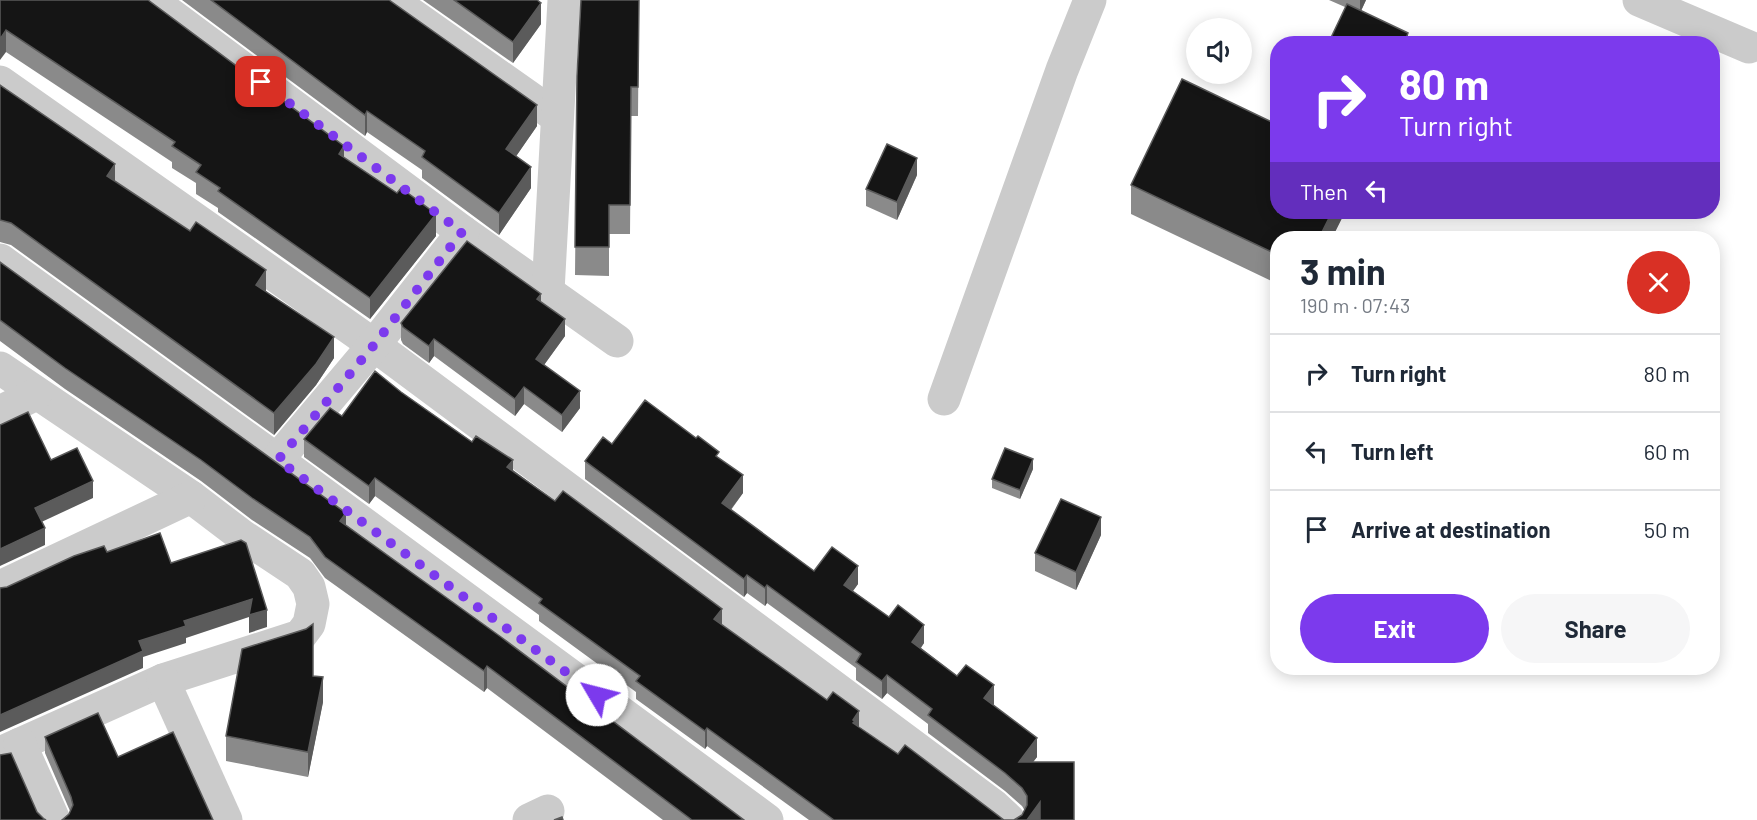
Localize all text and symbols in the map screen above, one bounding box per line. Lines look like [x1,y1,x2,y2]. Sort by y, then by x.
map controls [1186,18,1252,84]
button: sound [1186,18,1252,84]
pin [235,56,286,107]
text: 80 m [1399,58,1489,108]
icon: right [1300,60,1378,138]
icon: arrive [244,65,277,98]
text: Turn right [1399,109,1513,141]
icon: left [1360,174,1393,207]
text: Then [1300,178,1348,204]
text: 3 min [1300,249,1386,292]
button: close [1627,251,1690,314]
text: 190 m · 07:43 [1300,293,1410,317]
icon: right [1300,357,1333,390]
text: Turn right [1351,360,1446,386]
text: 80 m [1644,360,1690,386]
icon: left [1300,435,1333,468]
text: Turn left [1351,438,1434,464]
text: 60 m [1644,438,1690,464]
icon: arrive [1300,513,1333,546]
text: Arrive at destination [1351,516,1550,542]
text: 50 m [1644,516,1690,542]
button: Exit [1300,594,1489,663]
button: Share [1501,594,1690,663]
position arrow [565,663,629,727]

